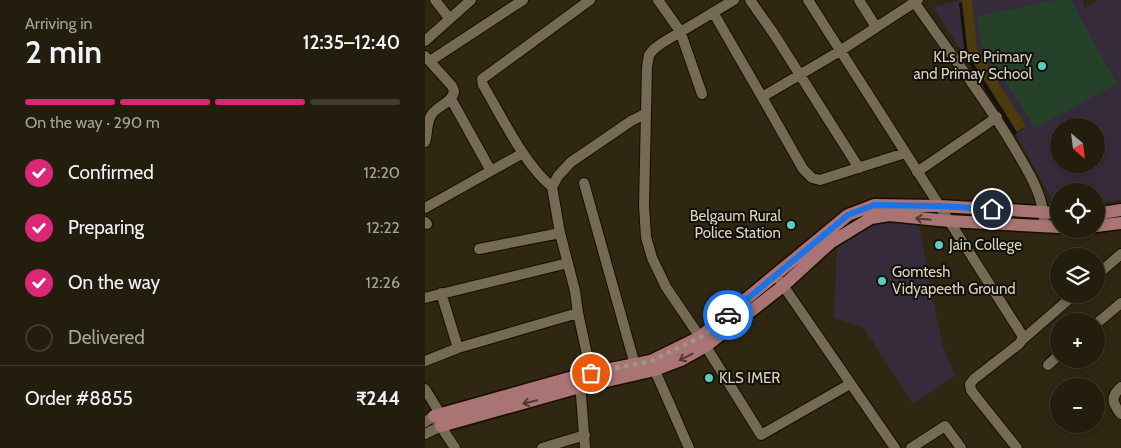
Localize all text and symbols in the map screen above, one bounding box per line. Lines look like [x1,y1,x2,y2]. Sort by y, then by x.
text: Arriving in [25,14,92,33]
text: 12:35–12:40 [303,31,400,54]
text: 2 min [25,32,102,71]
place label: KLs Pre Primary and Primay School [914,48,1032,83]
marker: KLs Pre Primary and Primay School [1036,60,1048,72]
text: On the way · 290 m [25,113,160,132]
north arrow [1050,118,1105,172]
map controls [1050,118,1105,433]
icon: check [25,159,53,187]
text: Confirmed [68,161,154,184]
text: 12:20 [364,163,400,182]
button: locate [1050,183,1105,238]
pin [971,188,1013,230]
icon: home [978,195,1006,223]
place label: Belgaum Rural Police Station [690,207,781,242]
icon: check [25,214,53,242]
one-way arrow [915,214,931,224]
text: Preparing [68,216,144,239]
text: 12:22 [366,218,400,237]
marker: Belgaum Rural Police Station [785,219,797,231]
place label: Jain College [948,236,1022,254]
marker: Jain College [933,239,945,251]
button: layers [1050,248,1105,303]
place label: Gomtesh Vidyapeeth Ground [892,263,1016,298]
icon: check [25,269,53,297]
text: On the way [68,271,160,294]
text: 12:26 [366,273,400,292]
marker: Gomtesh Vidyapeeth Ground [876,275,888,287]
courier [703,290,753,340]
icon: car [714,301,742,329]
button: + [1050,313,1105,368]
text: Delivered [68,326,145,349]
pin [570,352,612,394]
one-way arrow [679,353,694,362]
icon: bag [577,359,605,387]
place label: KLS IMER [719,369,780,387]
marker: KLS IMER [703,372,715,384]
button: − [1050,378,1105,433]
text: Order #8855 [25,387,133,410]
text: ₹244 [356,387,400,410]
one-way arrow [522,398,538,407]

